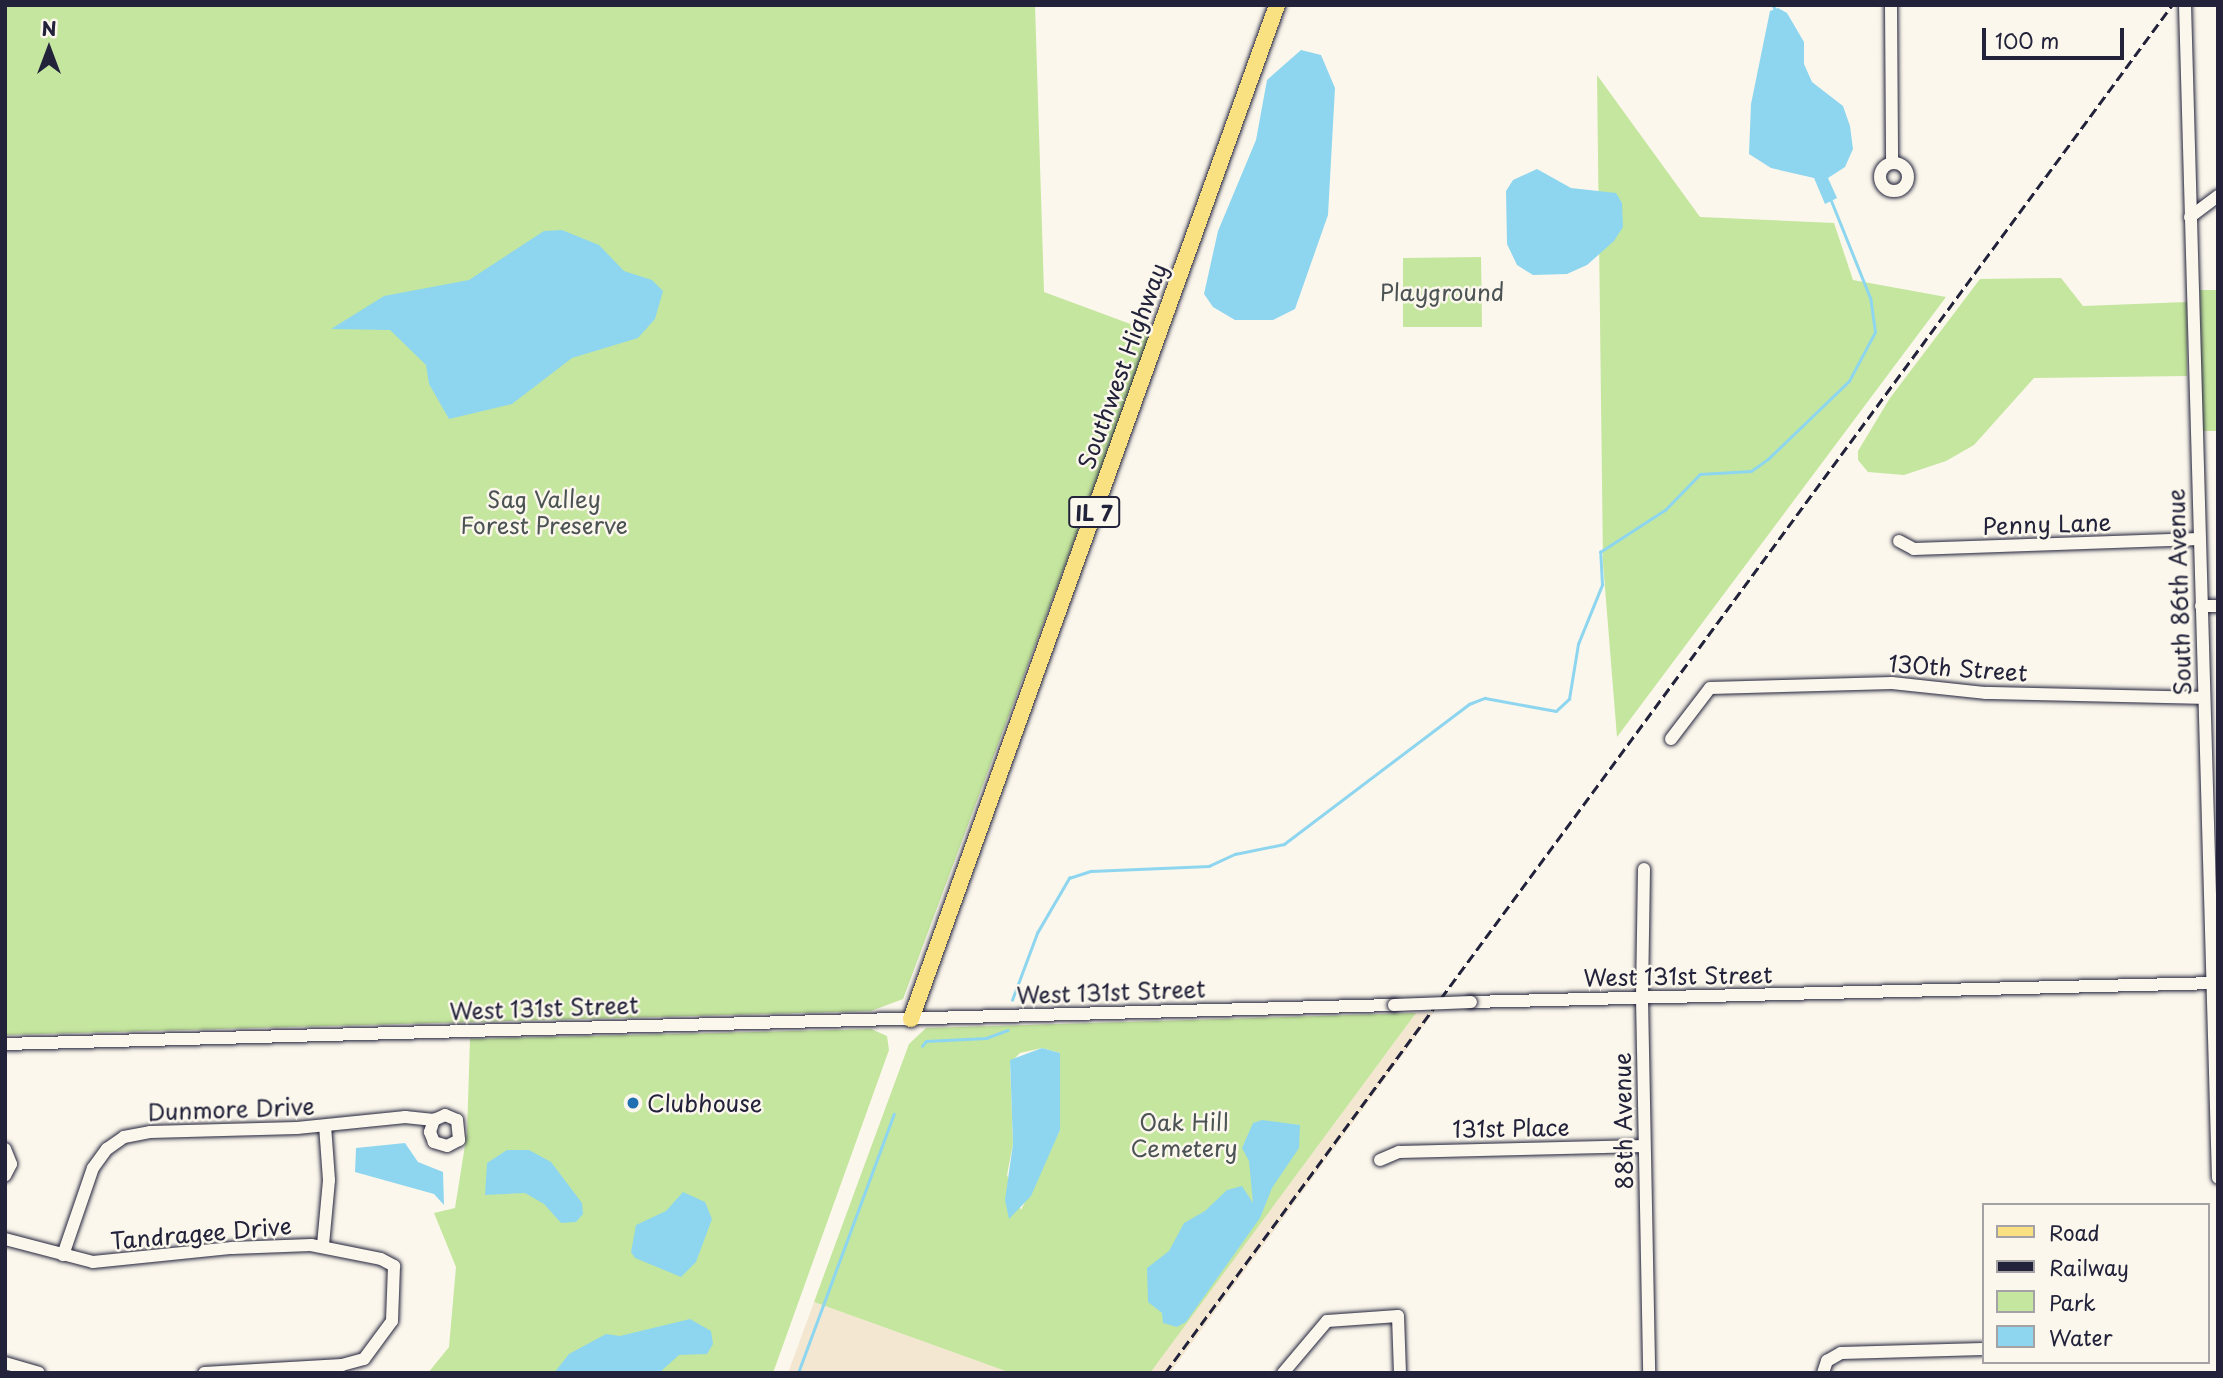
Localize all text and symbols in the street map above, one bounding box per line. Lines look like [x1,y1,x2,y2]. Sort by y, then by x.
north arrow [14,14,84,84]
text: N [41,14,57,42]
scale bar [1985,14,2127,58]
text: 100 m [1995,24,2059,56]
street label: Southwest Highway [1072,259,1172,473]
park label: Playground [1380,278,1504,306]
park label: Sag Valley Forest Preserve [460,485,628,539]
street label: South 86th Avenue [2162,487,2196,697]
road number: IL 7 [1068,494,1120,530]
street label: Penny Lane [1983,508,2111,540]
street label: 130th Street [1887,649,2029,687]
street label: West 131st Street [1581,961,1775,991]
street label: West 131st Street [1014,975,1208,1009]
street label: West 131st Street [447,991,641,1025]
street label: 88th Avenue [1608,1052,1638,1190]
place label: Clubhouse [647,1089,762,1117]
street label: Dunmore Drive [147,1092,315,1126]
marker: Clubhouse [625,1095,641,1111]
park label: Oak Hill Cemetery [1130,1108,1238,1162]
street label: 131st Place [1450,1113,1572,1143]
legend [1982,1203,2209,1364]
street label: Tandragee Drive [108,1211,294,1255]
text: Road [2049,1216,2100,1248]
text: Railway [2049,1251,2129,1283]
text: Park [2049,1286,2096,1318]
text: Water [2049,1321,2112,1353]

